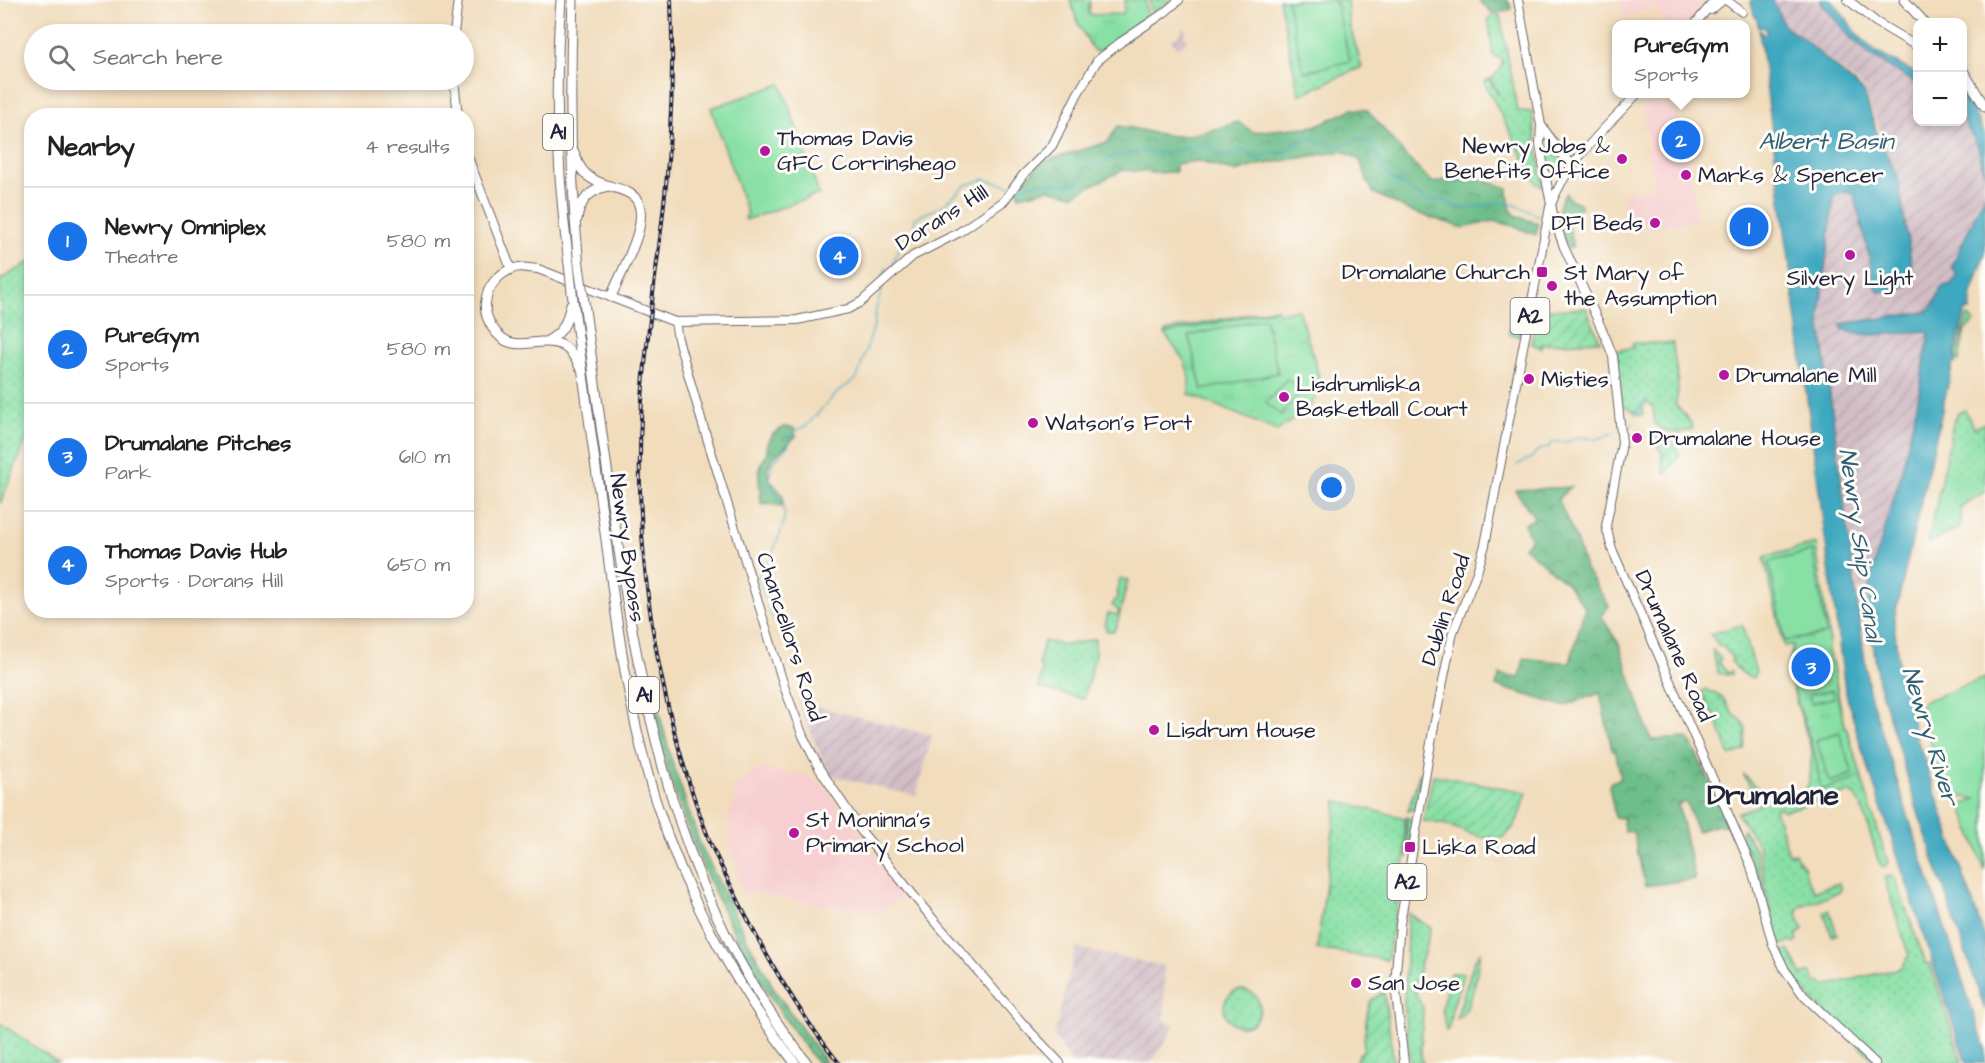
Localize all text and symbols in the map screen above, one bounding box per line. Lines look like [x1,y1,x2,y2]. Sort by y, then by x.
map controls [1913,18,1967,126]
button: + [1913,18,1967,72]
popup [1612,20,1750,98]
search box [24,24,474,90]
text: PureGym [1634,30,1728,61]
icon: search [45,41,78,74]
text: Search here [93,42,223,73]
text: Sports [1634,61,1699,89]
button: − [1913,72,1967,126]
road number: A1 [543,114,573,150]
pin: 2 [1662,118,1700,162]
place label: Thomas Davis GFC Corrinshego [777,123,957,180]
water label: Albert Basin [1758,125,1896,159]
text: Nearby [48,129,135,165]
place label: Newry Jobs & Benefits Office [1444,131,1610,187]
text: 4 results [365,133,450,161]
marker: Thomas Davis GFC Corrinshego [758,144,772,158]
marker: Newry Jobs & Benefits Office [1615,152,1629,166]
place label: Marks & Spencer [1698,160,1884,191]
marker: Marks & Spencer [1679,168,1693,182]
street label: Dorans Hill [890,177,994,259]
pin: 1 [1730,204,1768,250]
place label: DFI Beds [1551,208,1643,239]
text: Newry Omniplex [105,212,266,243]
marker: DFI Beds [1648,216,1662,230]
text: 1 [66,227,69,255]
text: 580 m [387,227,450,255]
pin: 4 [820,234,858,278]
text: Theatre [105,243,178,271]
marker: Silvery Light [1843,248,1857,262]
place label: Dromalane Church [1342,257,1530,288]
place label: St Mary of the Assumption [1564,258,1717,314]
place label: Silvery Light [1787,263,1914,295]
marker: Dromalane Church [1535,265,1549,279]
marker: St Mary of the Assumption [1545,279,1559,293]
road number: A2 [1510,298,1550,334]
text: PureGym [105,320,199,351]
text: 2 [62,335,73,363]
text: 580 m [387,335,450,363]
text: Sports [105,351,169,379]
place label: Drumalane Mill [1736,360,1877,391]
place label: Misties [1541,364,1609,395]
marker: Drumalane Mill [1717,368,1731,382]
place label: Lisdrumliska Basketball Court [1296,369,1468,425]
marker: Misties [1522,372,1536,386]
marker: Lisdrumliska Basketball Court [1277,390,1291,404]
place label: Watson's Fort [1045,408,1192,439]
marker: Watson's Fort [1026,416,1040,430]
place label: Drumalane House [1649,423,1821,454]
text: Drumalane Pitches [105,428,291,459]
marker: Drumalane House [1630,431,1644,445]
text: 3 [62,443,73,471]
text: 610 m [399,443,450,471]
water label: Newry Ship Canal [1830,446,1891,647]
text: Park [105,459,151,487]
street label: Newry Bypass [600,472,653,624]
your location [1317,473,1346,502]
text: Thomas Davis Hub [105,536,287,567]
street label: Chancellors Road [748,548,832,726]
text: 4 [61,551,74,579]
text: 650 m [387,551,450,579]
street label: Dublin Road [1414,551,1478,669]
street label: Drumalane Road [1627,565,1721,727]
text: Sports · Dorans Hill [105,567,283,595]
pin: 3 [1792,644,1830,690]
water label: Newry River [1893,663,1968,812]
road number: A1 [629,677,659,713]
place label: Lisdrum House [1166,715,1316,746]
marker: Lisdrum House [1147,723,1161,737]
district label: Drumalane [1707,776,1839,815]
place label: St Moninna's Primary School [806,805,964,862]
marker: St Moninna's Primary School [787,826,801,840]
place label: Liska Road [1422,832,1536,863]
marker: Liska Road [1403,840,1417,854]
road number: A2 [1388,864,1426,900]
place label: San Jose [1368,968,1460,999]
marker: San Jose [1349,976,1363,990]

